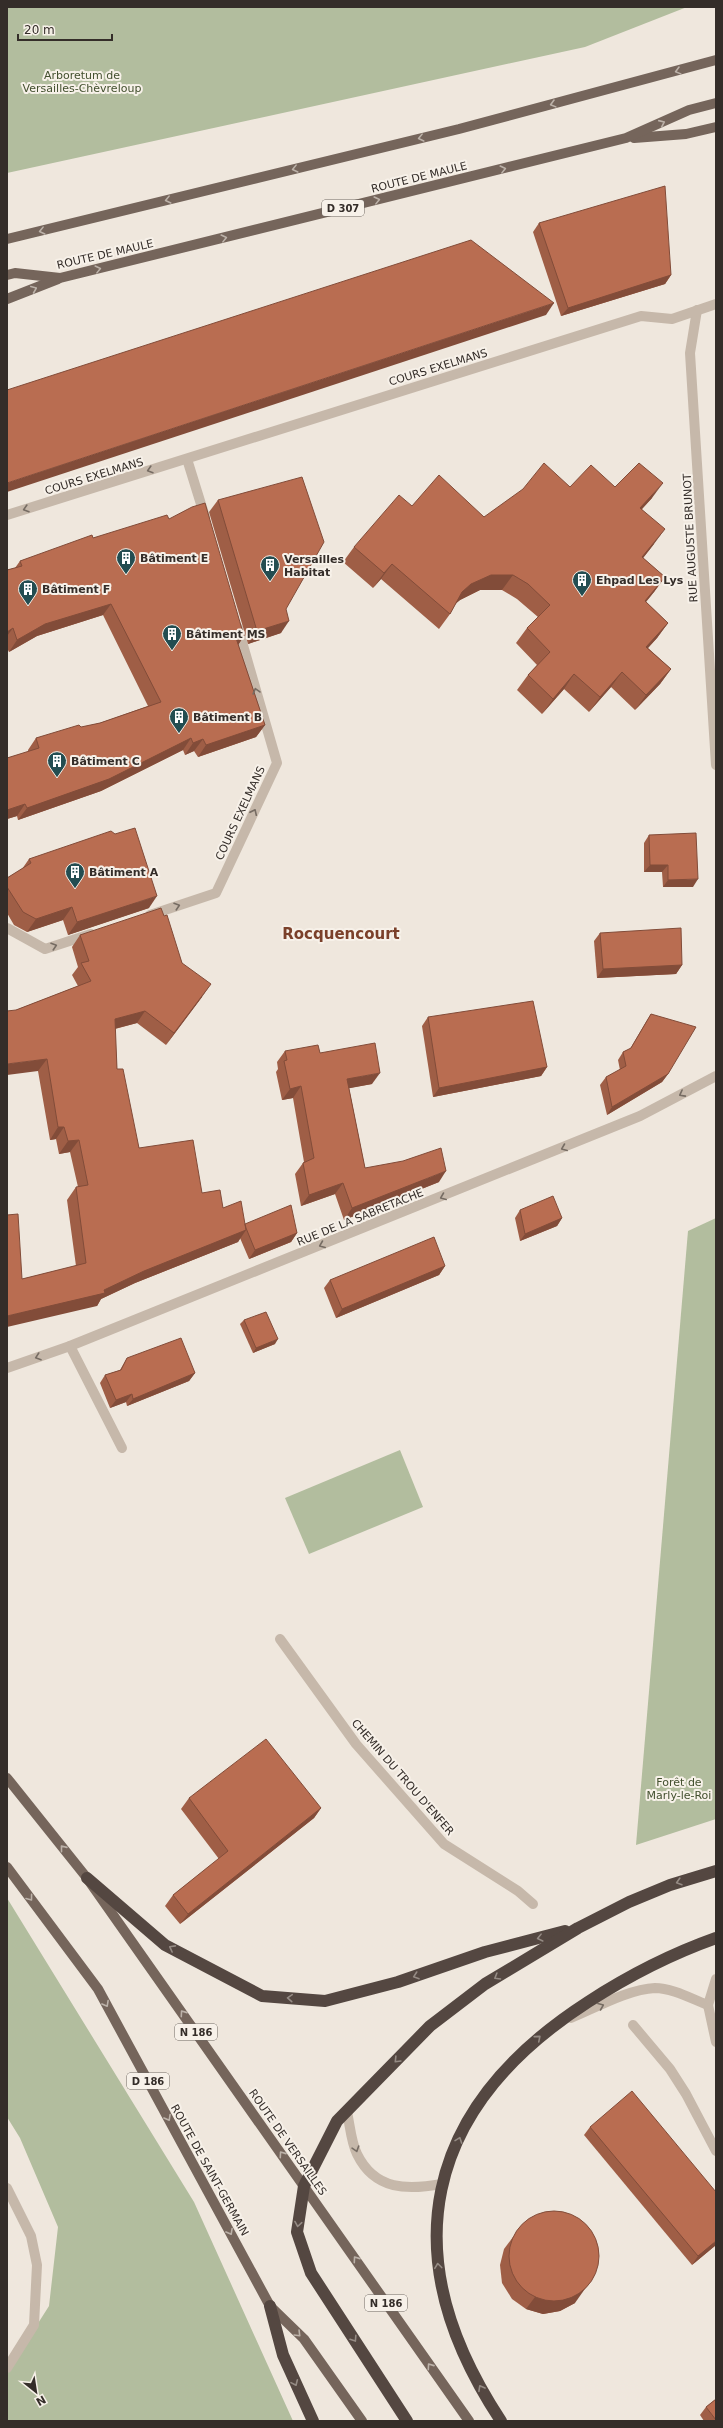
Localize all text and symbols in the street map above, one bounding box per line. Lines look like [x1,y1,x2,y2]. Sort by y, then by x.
scale bar [18,16,112,42]
text: 20 m [24,23,55,37]
one-way arrow [675,66,682,74]
park label: Arboretum de Versailles-Chèvreloup [23,69,141,95]
one-way arrow [550,99,557,108]
one-way arrow [658,119,665,127]
one-way arrow [418,134,424,142]
street label: ROUTE DE MAULE [370,159,469,196]
one-way arrow [292,164,299,173]
one-way arrow [500,165,507,173]
one-way arrow [165,195,172,204]
one-way arrow [374,196,380,204]
road number: D 307 [322,200,364,216]
one-way arrow [39,226,45,234]
one-way arrow [221,234,227,242]
street label: ROUTE DE MAULE [56,237,155,272]
one-way arrow [94,265,101,273]
one-way arrow [30,286,37,294]
street label: COURS EXELMANS [387,346,489,389]
street label: COURS EXELMANS [43,455,145,498]
one-way arrow [147,465,154,474]
street label: RUE AUGUSTE BRUNOT [681,473,700,603]
one-way arrow [23,504,30,513]
building icon: Bâtiment E [115,547,137,575]
place label: Bâtiment E [140,552,208,565]
place label: Versailles Habitat [284,553,345,579]
building icon: Versailles Habitat [259,554,281,582]
building icon: Ehpad Les Lys [571,569,593,597]
place label: Ehpad Les Lys [596,574,684,587]
building icon: Bâtiment F [17,578,39,606]
place label: Bâtiment F [42,583,110,596]
building icon: Bâtiment MS [161,623,183,651]
place label: Bâtiment MS [186,628,266,641]
one-way arrow [252,687,261,694]
building icon: Bâtiment B [168,706,190,734]
place label: Bâtiment B [193,711,262,724]
building icon: Bâtiment C [46,750,68,778]
place label: Bâtiment C [71,755,140,768]
street label: COURS EXELMANS [213,764,268,862]
one-way arrow [249,809,257,817]
building icon: Bâtiment A [64,861,86,889]
place label: Bâtiment A [89,866,159,879]
one-way arrow [173,902,180,910]
district label: Rocquencourt [282,925,400,943]
one-way arrow [50,943,57,951]
one-way arrow [679,1089,686,1097]
one-way arrow [560,1143,568,1151]
street label: RUE DE LA SABRETACHE [295,1186,425,1249]
one-way arrow [440,1192,447,1200]
one-way arrow [319,1241,326,1249]
one-way arrow [35,1353,42,1361]
street label: CHEMIN DU TROU D'ENFER [349,1717,457,1838]
park label: Forêt de Marly-le-Roi [647,1776,711,1802]
one-way arrow [61,1845,68,1853]
one-way arrow [675,1877,682,1886]
one-way arrow [25,1894,33,1901]
one-way arrow [537,1933,543,1941]
one-way arrow [168,1946,176,1953]
one-way arrow [413,1971,420,1980]
one-way arrow [494,1972,501,1980]
one-way arrow [287,1994,293,2003]
one-way arrow [101,1999,108,2007]
one-way arrow [598,2002,605,2010]
one-way arrow [181,2011,188,2018]
road number: N 186 [175,2024,217,2040]
one-way arrow [533,2035,541,2043]
one-way arrow [394,2055,402,2063]
road number: D 186 [127,2073,169,2089]
street label: ROUTE DE VERSAILLES [246,2087,329,2198]
street label: ROUTE DE SAINT-GERMAIN [168,2102,251,2238]
one-way arrow [163,2114,170,2121]
one-way arrow [454,2136,462,2143]
one-way arrow [351,2146,360,2153]
one-way arrow [280,2151,287,2158]
one-way arrow [294,2221,303,2227]
one-way arrow [225,2228,233,2235]
one-way arrow [354,2257,361,2264]
one-way arrow [434,2263,443,2269]
road number: N 186 [365,2295,407,2311]
one-way arrow [293,2329,301,2337]
one-way arrow [349,2335,357,2342]
one-way arrow [427,2363,435,2370]
north arrow [16,2372,56,2412]
one-way arrow [291,2379,299,2386]
one-way arrow [478,2385,486,2392]
text: N [34,2392,48,2408]

